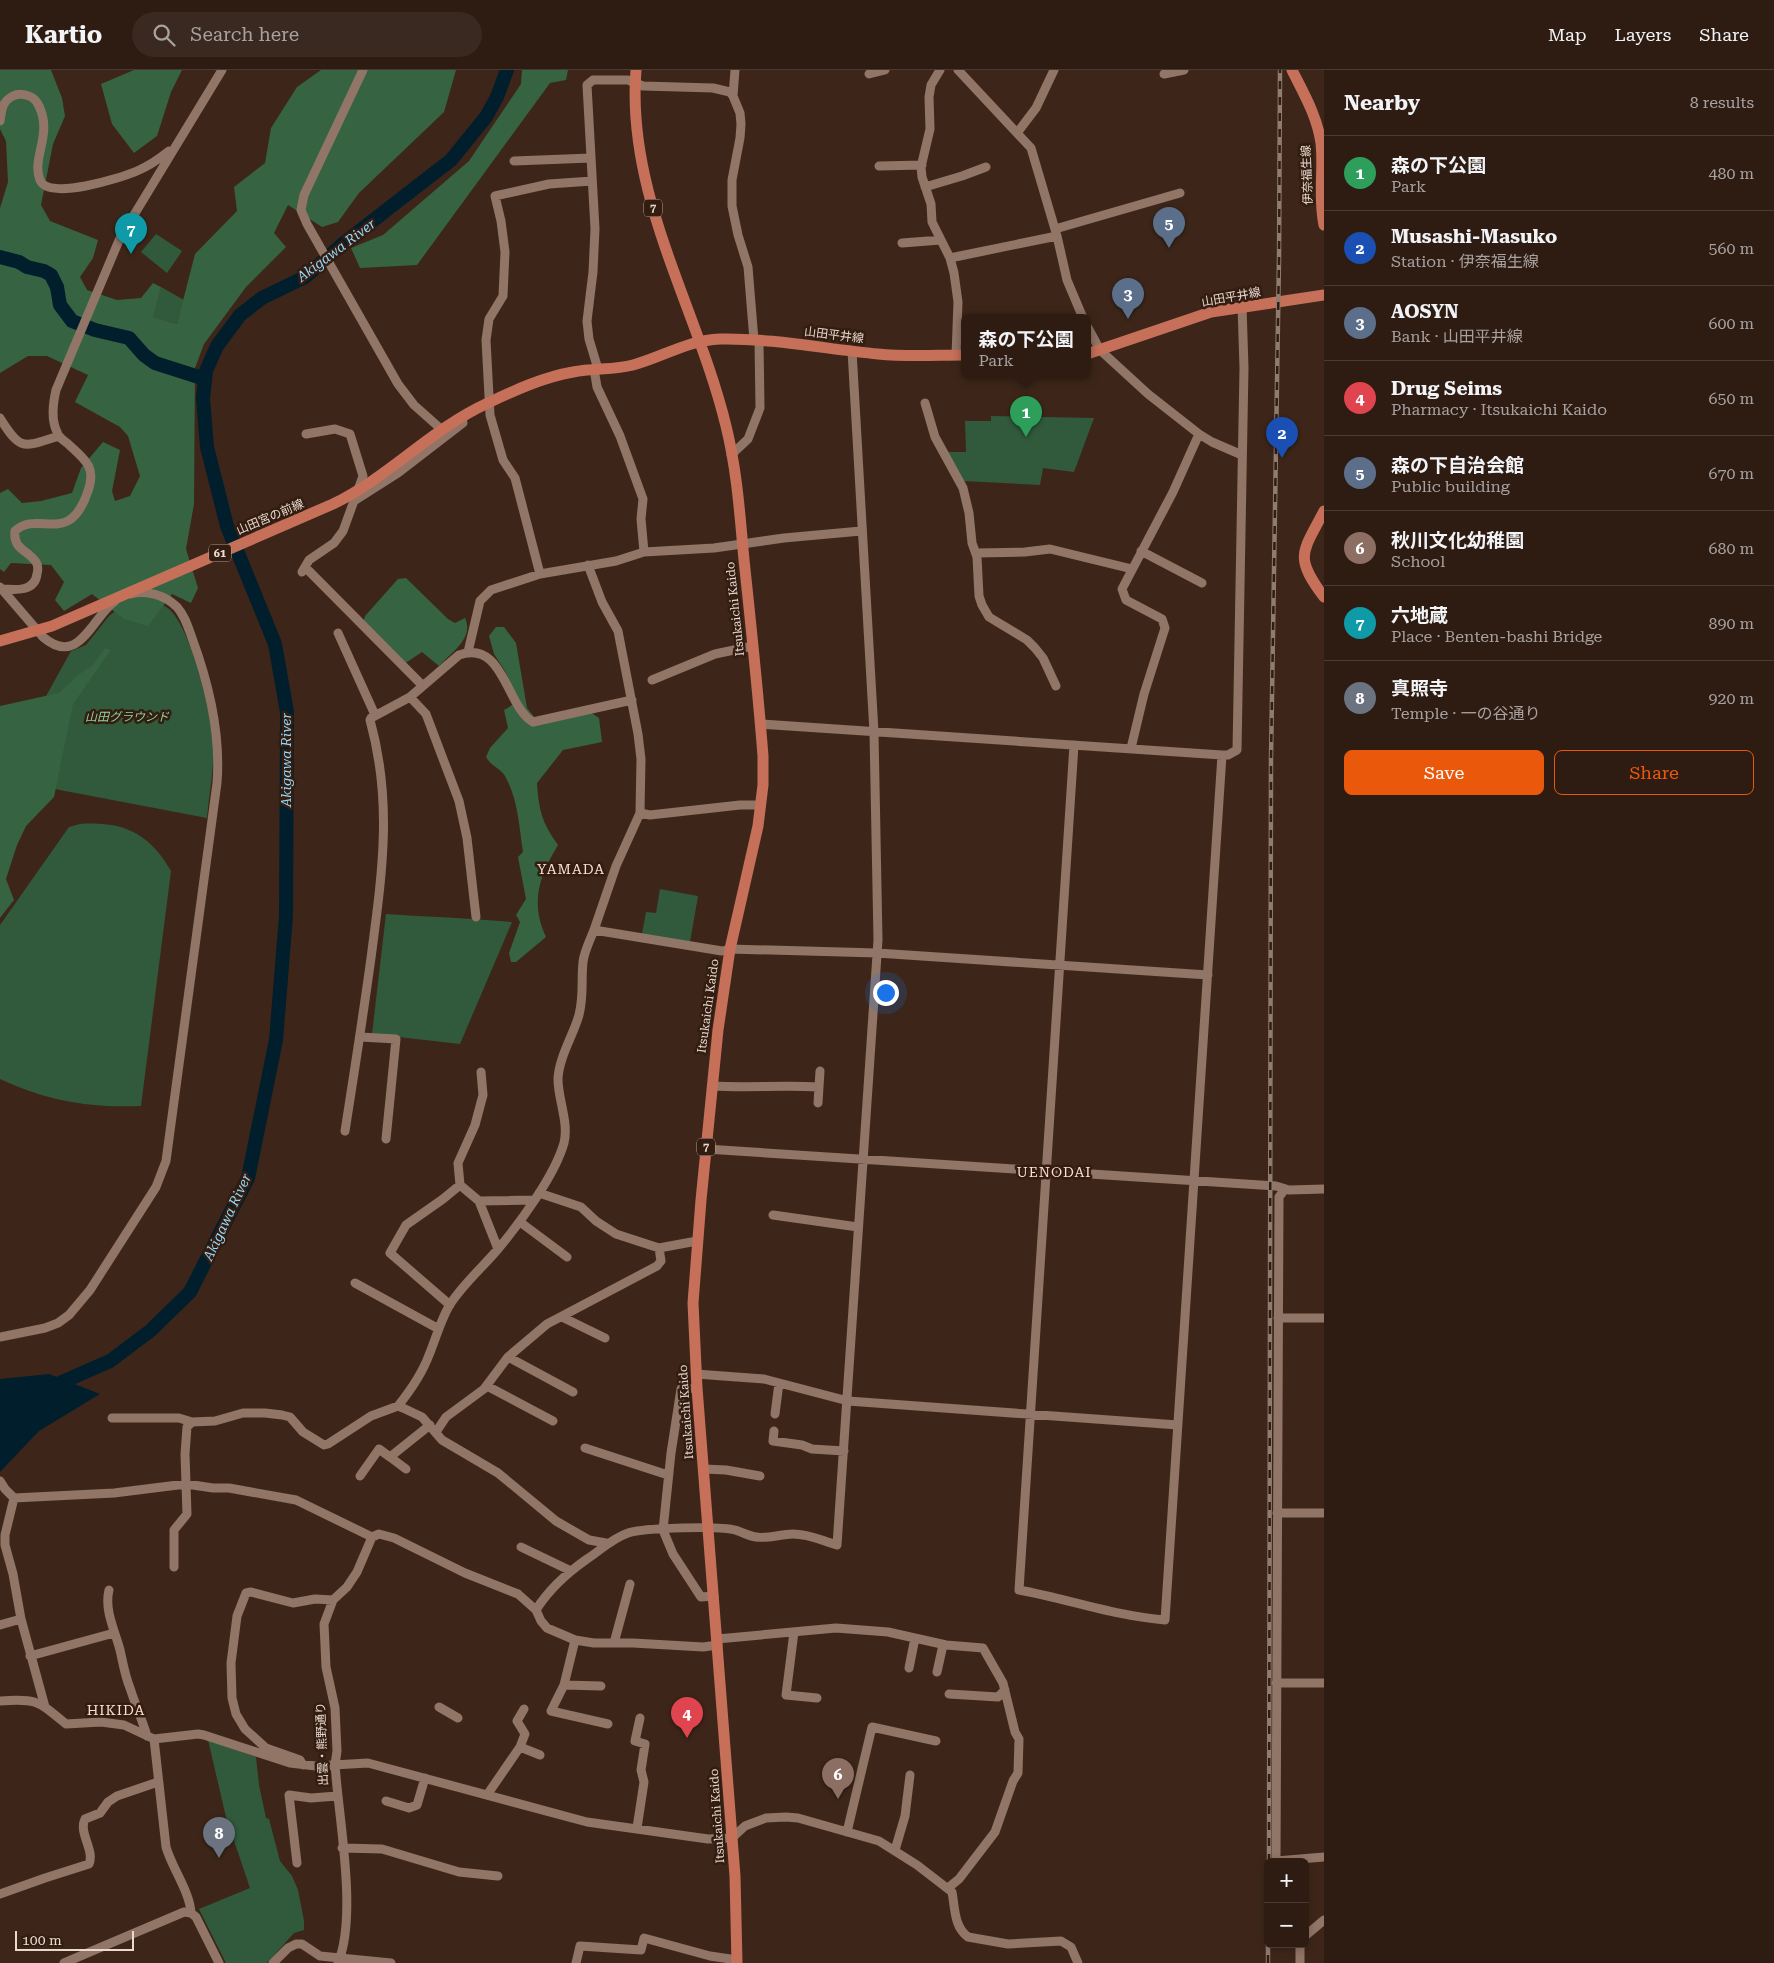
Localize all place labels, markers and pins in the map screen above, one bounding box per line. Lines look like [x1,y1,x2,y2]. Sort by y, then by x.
pin: 5 [1153,207,1185,248]
pin: 7 [115,213,147,254]
pin: 3 [1112,278,1144,319]
pin: 1 [1010,396,1042,437]
pin: 2 [1266,417,1298,458]
pin: 4 [671,1697,703,1738]
pin: 6 [822,1758,854,1799]
pin: 8 [203,1817,235,1858]

